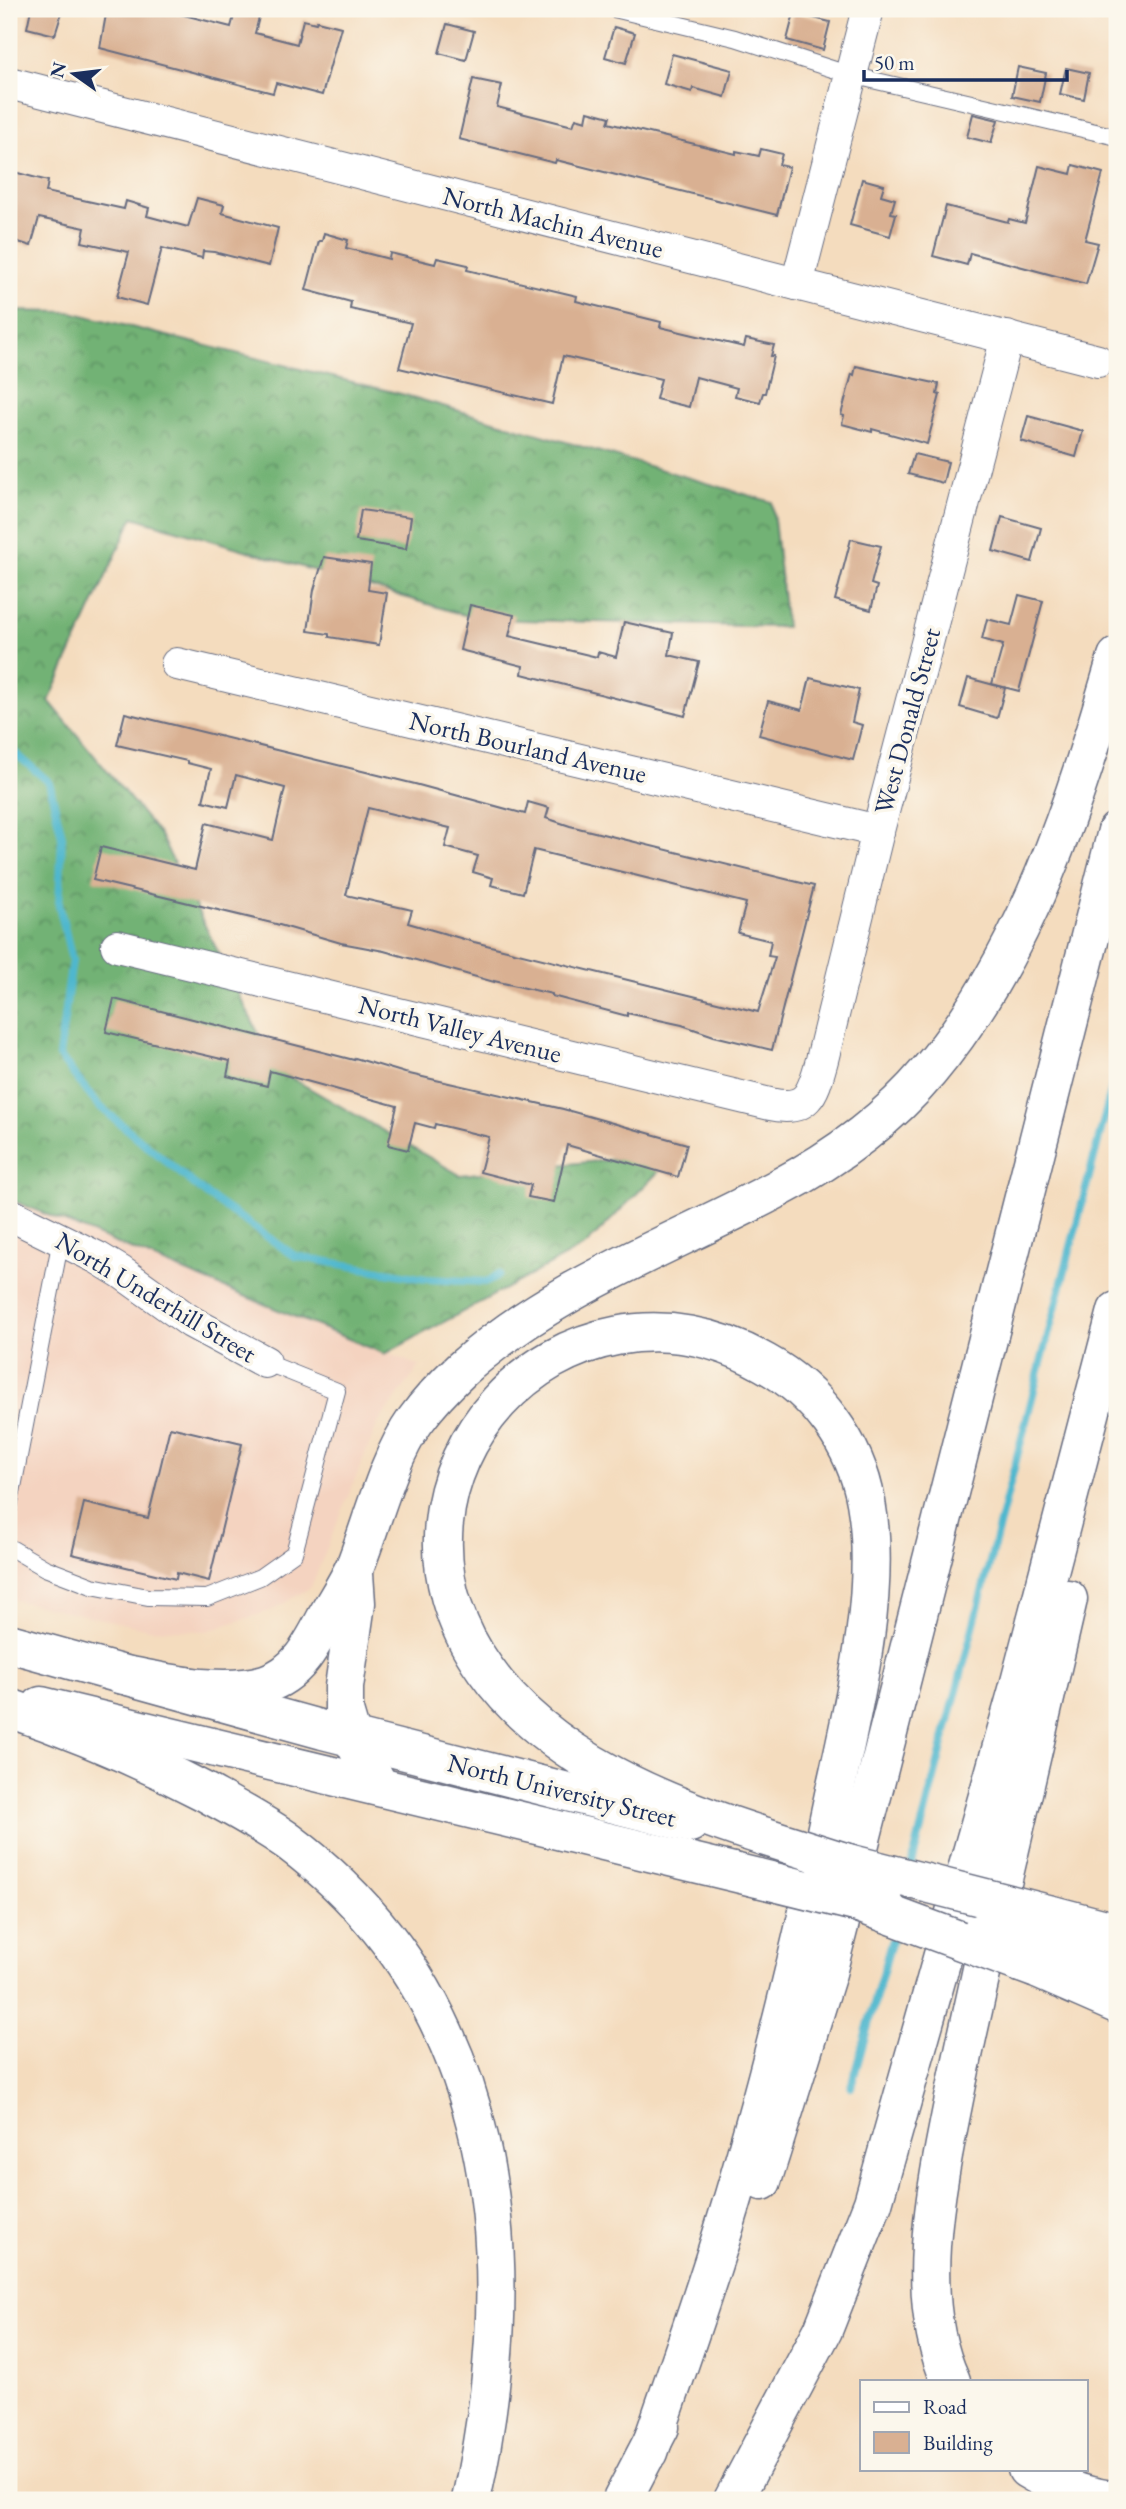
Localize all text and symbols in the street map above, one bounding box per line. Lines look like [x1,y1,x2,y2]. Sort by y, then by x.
north arrow [38,38,108,108]
scale bar [864,38,1066,82]
text: 50 m [874,49,915,76]
text: N [44,59,72,80]
street label: North Machin Avenue [439,178,667,266]
street label: West Donald Street [866,624,948,818]
street label: North Bourland Avenue [406,703,650,791]
street label: North Valley Avenue [355,987,565,1071]
street label: North Underhill Street [49,1224,263,1370]
street label: North University Street [444,1745,680,1835]
legend [860,2380,1088,2470]
text: Road [923,2393,967,2420]
text: Building [923,2429,993,2456]

